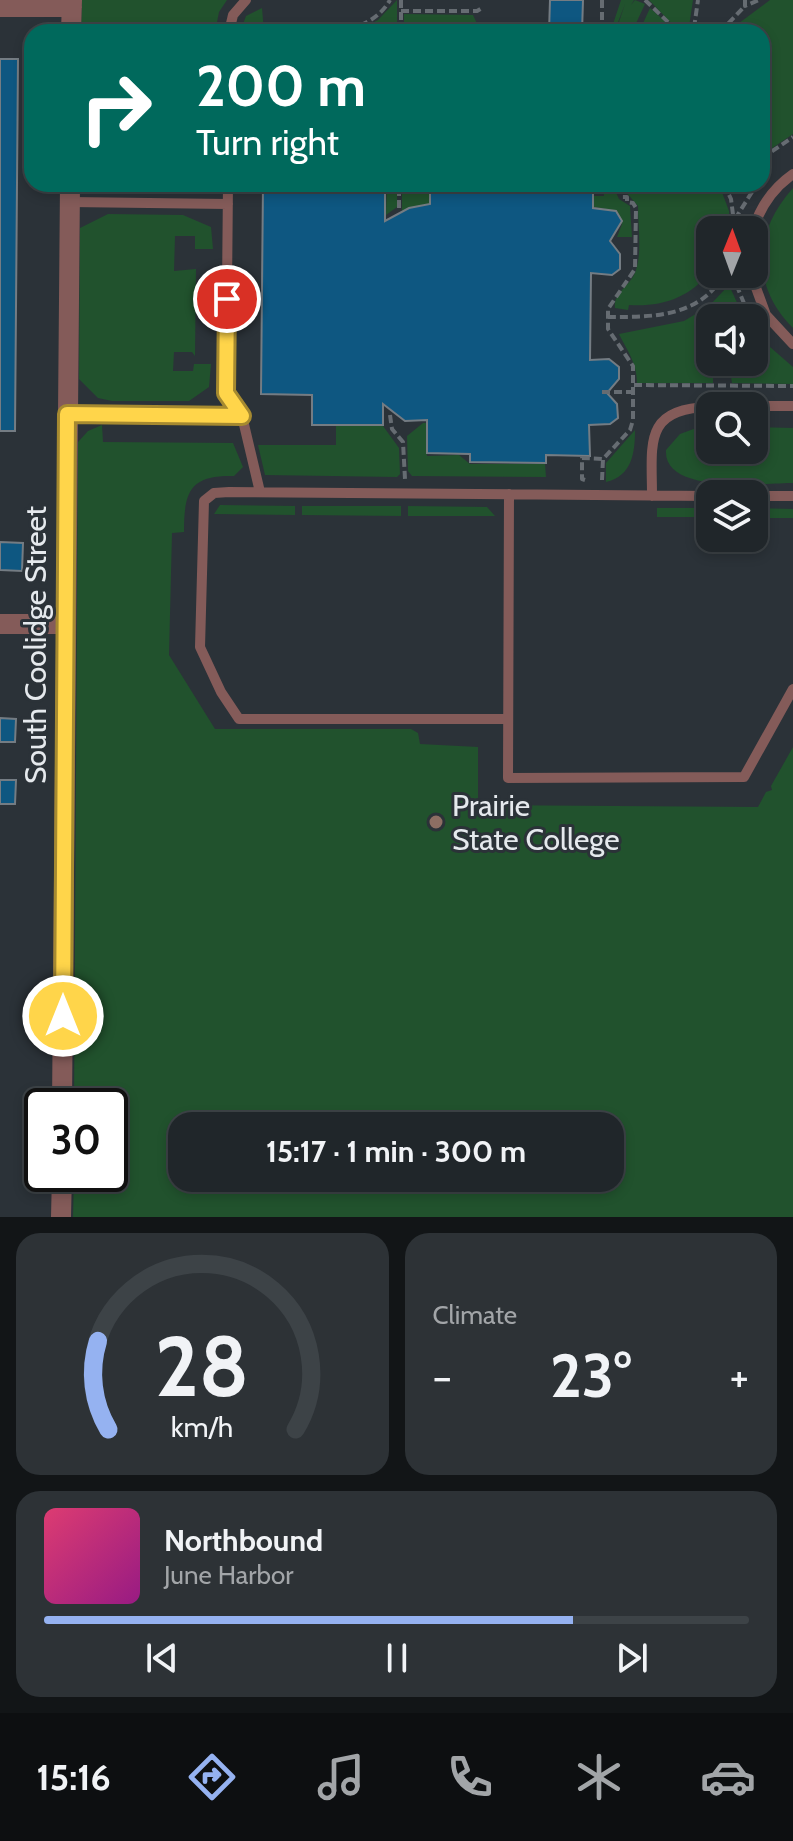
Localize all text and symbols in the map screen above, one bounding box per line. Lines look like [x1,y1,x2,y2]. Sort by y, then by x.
text: 200 m [196,52,366,120]
icon: right [64,56,168,160]
text: Turn right [196,120,339,164]
north arrow [696,216,768,288]
map controls [696,216,768,552]
pin [193,265,261,333]
icon: arrive [205,277,249,321]
button: sound [696,304,768,376]
button: search [696,392,768,464]
button: layers [696,480,768,552]
street label: South Coolidge Street [17,506,54,784]
place label: Prairie State College [452,787,620,858]
marker: Prairie State College [427,813,445,831]
position arrow [21,974,105,1058]
speed limit sign: 30 [24,1088,128,1192]
text: 15:17 · 1 min · 300 m [266,1133,526,1170]
text: Climate [433,1299,517,1331]
text: 28 [155,1316,249,1417]
text: 23° [550,1339,631,1412]
text: − [433,1350,452,1403]
text: + [730,1350,749,1403]
text: km/h [171,1409,234,1444]
text: Northbound [164,1522,323,1559]
text: June Harbor [164,1559,293,1591]
icon: previous [140,1636,184,1680]
icon: pause [375,1636,419,1680]
icon: next [610,1636,654,1680]
icon: directions [184,1749,240,1805]
icon: music [313,1749,369,1805]
icon: phone [442,1749,498,1805]
icon: climate [571,1749,627,1805]
icon: car [700,1749,756,1805]
text: 15:16 [37,1755,111,1799]

